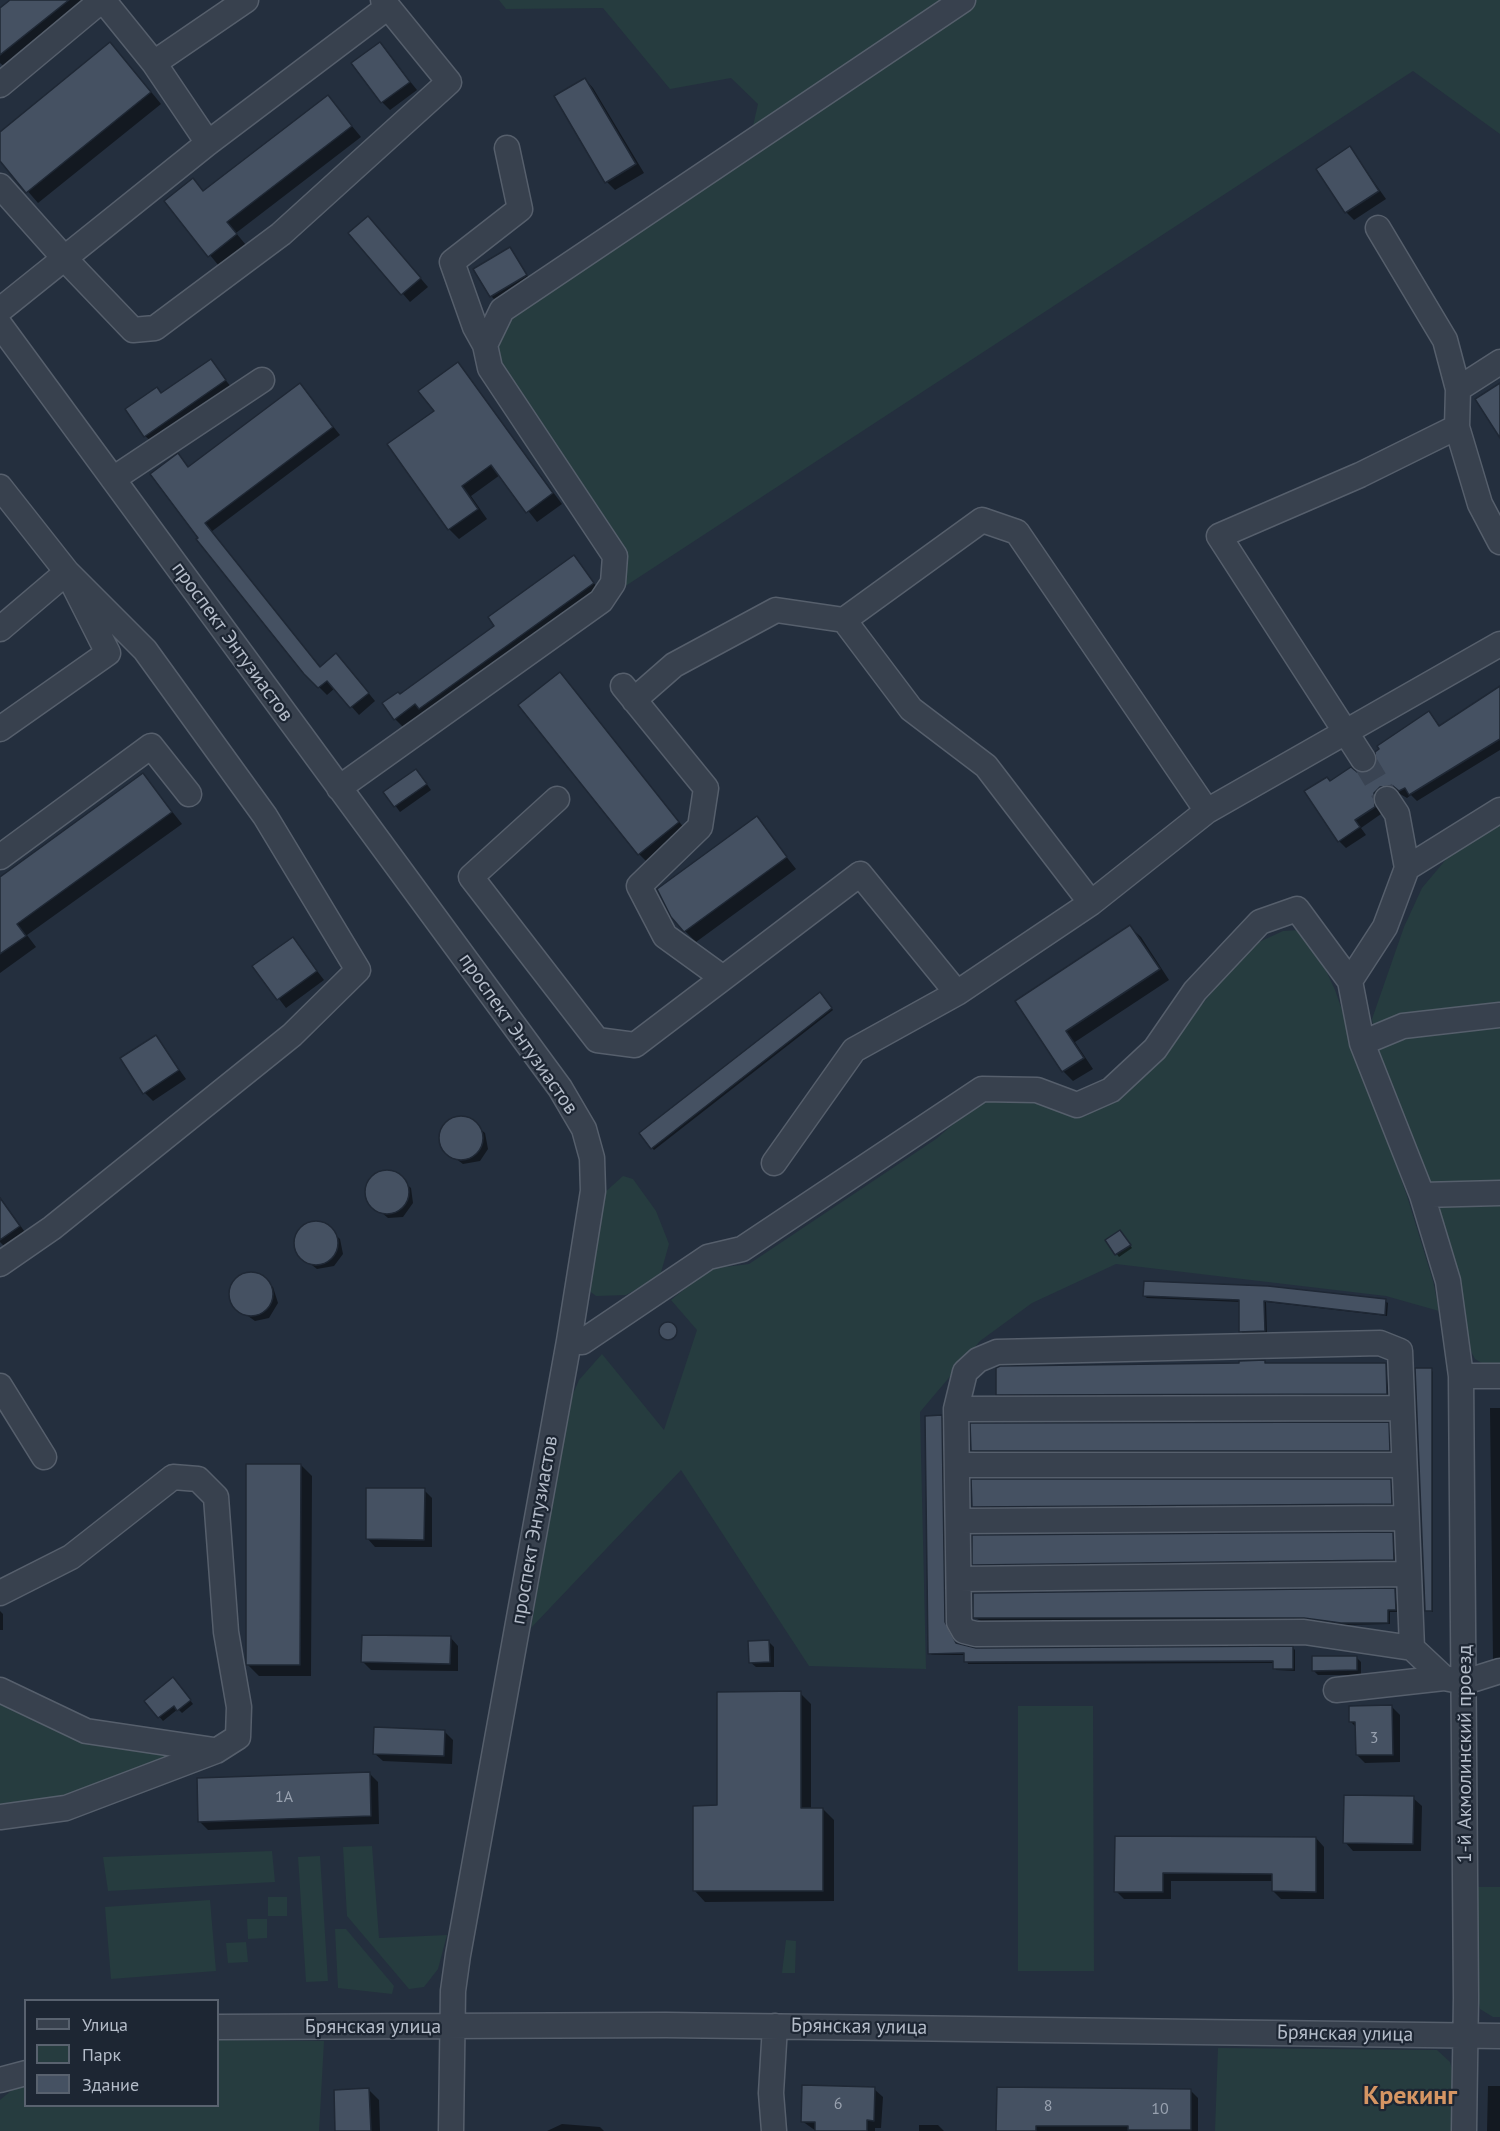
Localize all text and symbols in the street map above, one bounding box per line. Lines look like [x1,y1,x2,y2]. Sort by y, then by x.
street label: проспект Энтузиастов [166,558,298,726]
street label: проспект Энтузиастов [453,949,583,1119]
street label: проспект Энтузиастов [507,1434,563,1626]
street label: 1-й Акмолинский проезд [1453,1645,1477,1863]
house number: 3 [1370,1728,1378,1748]
house number: 1А [275,1787,293,1807]
legend [24,1999,219,2107]
text: Улица [82,2013,128,2036]
street label: Брянская улица [791,2014,927,2040]
street label: Брянская улица [305,2015,441,2039]
street label: Брянская улица [1277,2021,1413,2047]
text: Парк [82,2043,121,2066]
text: Здание [82,2073,139,2096]
district label: Крекинг [1363,2081,1457,2113]
house number: 6 [834,2094,842,2114]
house number: 8 [1044,2096,1052,2116]
house number: 10 [1151,2099,1169,2119]

